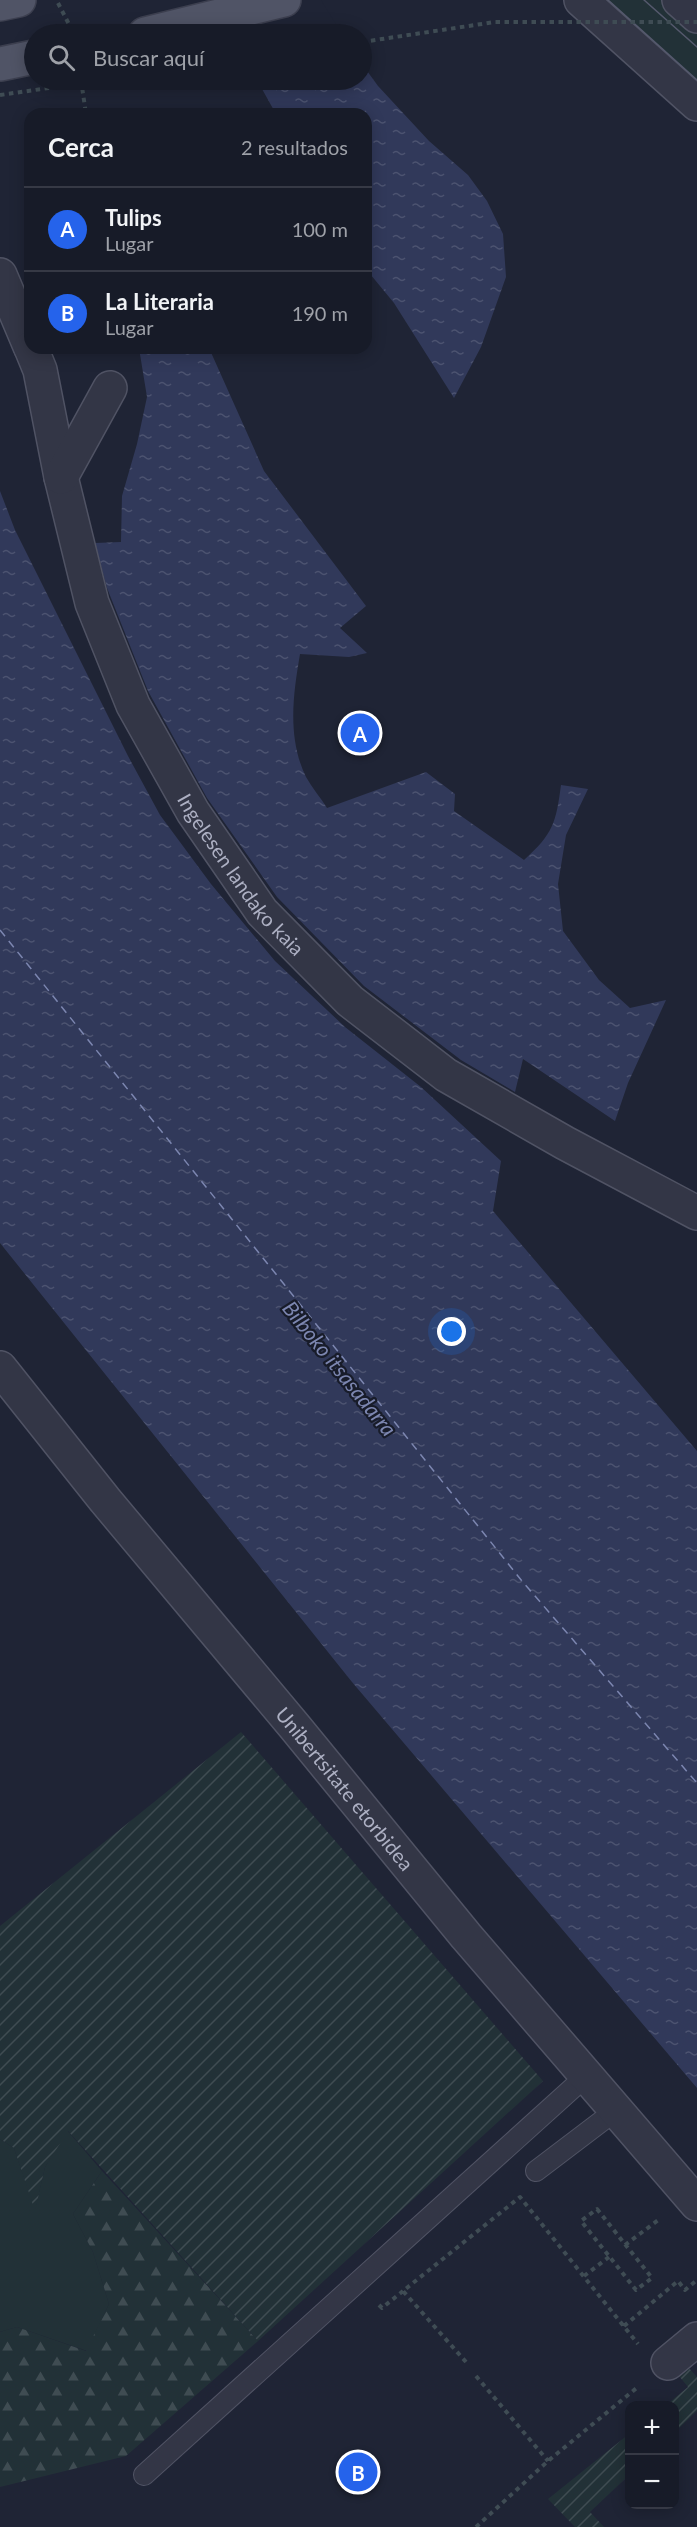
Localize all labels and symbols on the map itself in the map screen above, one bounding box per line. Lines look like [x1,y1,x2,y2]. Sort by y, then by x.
pin: A [340,710,380,756]
street label: Ingelesen landako kaia [173,789,310,960]
water label: Bilboko itsasadarra [278,1296,402,1440]
your location [437,1317,466,1346]
street label: Unibertsitate etorbidea [271,1702,419,1875]
pin: B [338,2450,378,2494]

